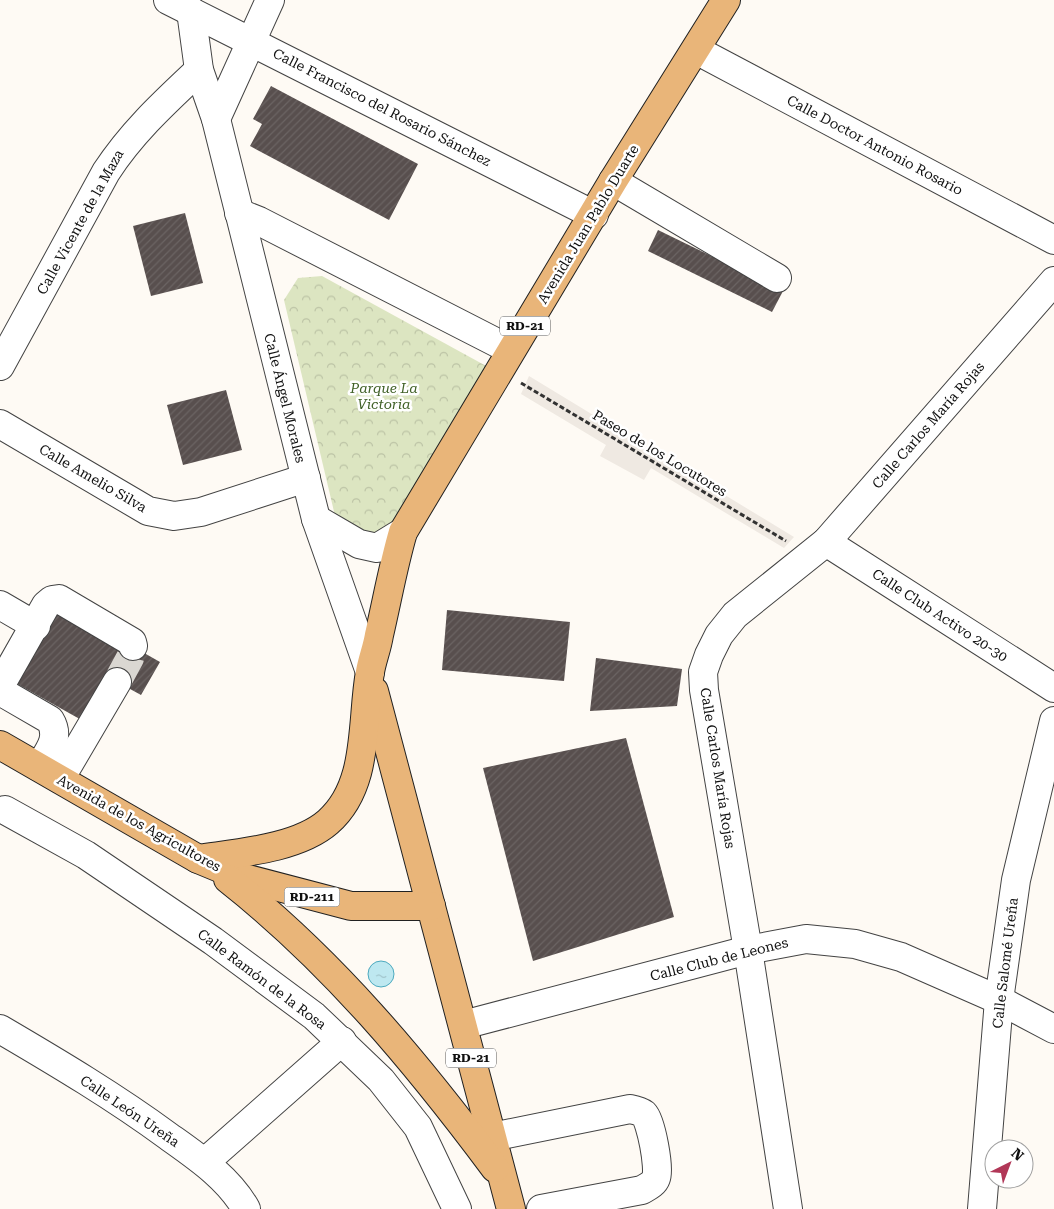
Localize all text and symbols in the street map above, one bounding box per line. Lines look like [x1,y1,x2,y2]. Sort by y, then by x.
street label: Calle Francisco del Rosario Sánchez [270,45,494,169]
street label: Calle Doctor Antonio Rosario [784,92,966,198]
street label: Avenida Juan Pablo Duarte [534,141,642,306]
street label: Calle Vicente de la Maza [33,146,127,297]
road number: RD-21 [500,316,550,336]
street label: Calle Ángel Morales [261,332,309,465]
street label: Calle Carlos María Rojas [869,358,988,492]
park label: Parque La Victoria [349,380,418,412]
street label: Paseo de los Locutores [590,407,730,500]
street label: Calle Amelio Silva [36,441,150,515]
street label: Calle Club Activo 20-30 [869,565,1011,665]
street label: Calle Carlos María Rojas [697,686,739,850]
street label: Avenida de los Agricultores [54,771,224,875]
road number: RD-211 [284,888,340,906]
street label: Calle Salomé Ureña [989,896,1021,1029]
street label: Calle Ramón de la Rosa [195,926,330,1033]
street label: Calle Club de Leones [648,934,790,984]
road number: RD-21 [446,1048,496,1068]
street label: Calle León Ureña [77,1072,183,1150]
north arrow [984,1139,1034,1189]
text: N [1008,1145,1027,1164]

